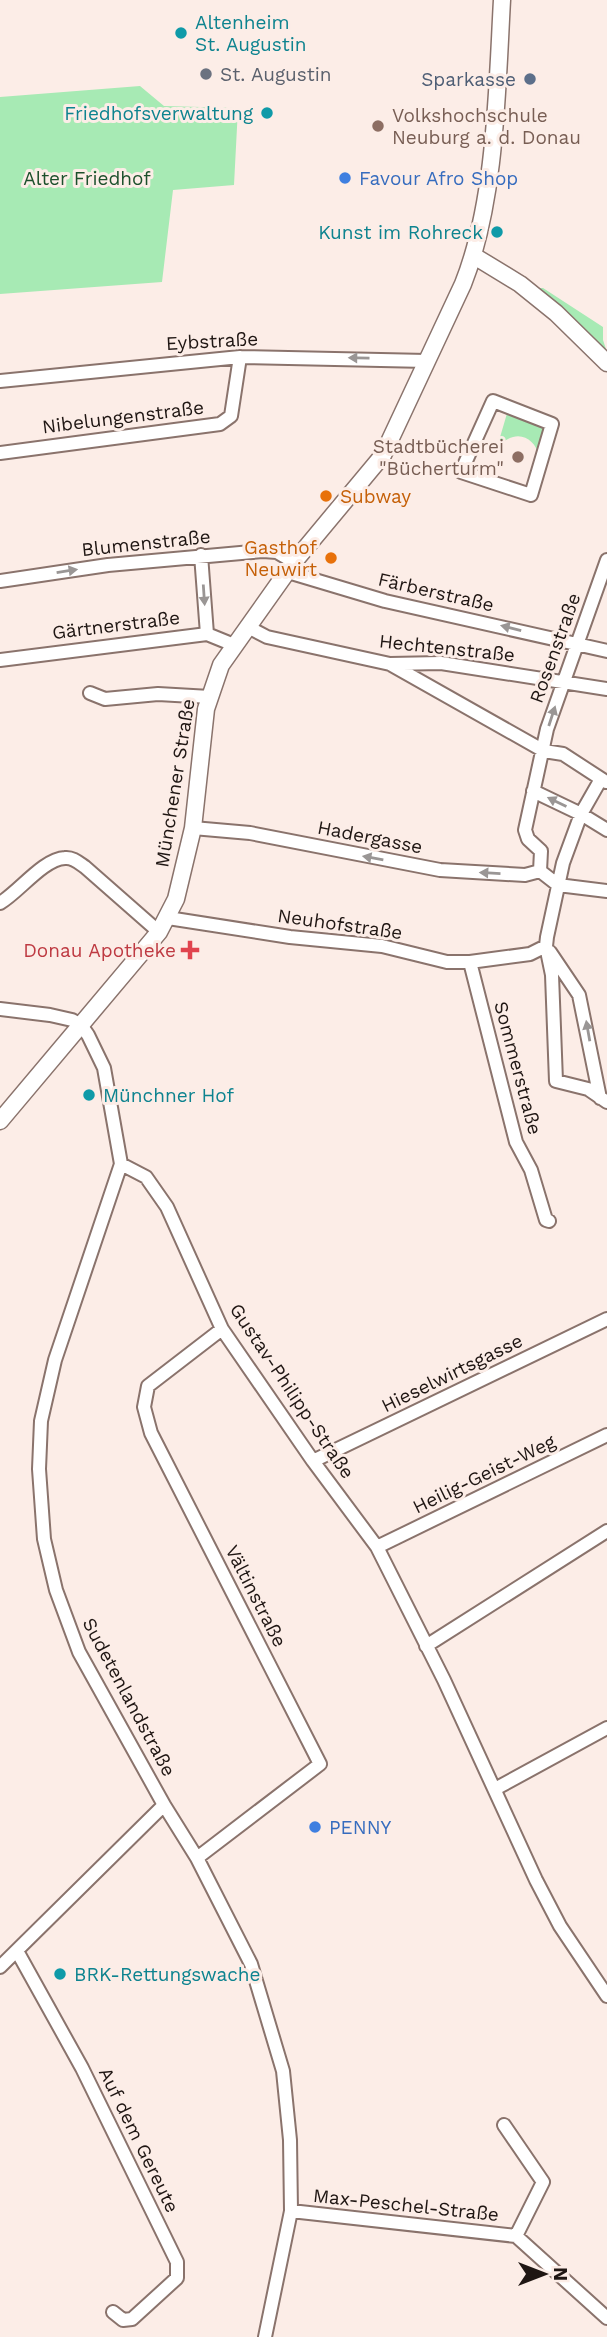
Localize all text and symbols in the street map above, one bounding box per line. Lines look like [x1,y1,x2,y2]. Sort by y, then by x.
place label: Altenheim St. Augustin [195,11,307,56]
marker: Altenheim St. Augustin [173,25,189,41]
place label: St. Augustin [220,63,332,86]
marker: St. Augustin [198,66,214,82]
place label: Sparkasse [421,68,516,91]
marker: Sparkasse [522,71,538,87]
place label: Friedhofsverwaltung [64,102,254,125]
place label: Volkshochschule Neuburg a. d. Donau [392,104,581,149]
marker: Friedhofsverwaltung [259,105,275,121]
marker: Volkshochschule Neuburg a. d. Donau [370,118,386,134]
park label: Alter Friedhof [23,167,151,190]
place label: Favour Afro Shop [359,167,518,190]
marker: Favour Afro Shop [337,170,353,186]
place label: Kunst im Rohreck [318,221,483,244]
marker: Kunst im Rohreck [489,224,505,240]
street label: Eybstraße [165,327,259,355]
one-way arrow [348,353,370,364]
street label: Nibelungenstraße [41,396,205,438]
place label: Stadtbücherei "Bücherturm" [373,435,504,480]
marker: Stadtbücherei "Bücherturm" [510,449,526,465]
place label: Subway [340,485,411,508]
marker: Subway [318,488,334,504]
street label: Blumenstraße [80,525,212,561]
place label: Gasthof Neuwirt [244,536,318,581]
marker: Gasthof Neuwirt [323,550,339,566]
one-way arrow [56,565,78,576]
street label: Färberstraße [376,567,496,617]
one-way arrow [199,584,210,606]
street label: Rosenstraße [524,590,586,706]
street label: Gärtnerstraße [51,606,181,644]
one-way arrow [500,623,522,634]
street label: Hechtenstraße [378,629,516,667]
street label: Münchener Straße [150,697,200,869]
one-way arrow [547,705,557,726]
one-way arrow [547,797,567,808]
street label: Hadergasse [315,816,425,858]
one-way arrow [362,852,384,863]
one-way arrow [479,867,501,878]
street label: Neuhofstraße [276,904,404,944]
place label: Donau Apotheke [23,939,176,962]
marker: Donau Apotheke [182,942,198,958]
street label: Sommerstraße [489,999,547,1137]
one-way arrow [582,1019,593,1041]
place label: Münchner Hof [103,1084,235,1107]
marker: Münchner Hof [81,1087,97,1103]
street label: Gustav-Philipp-Straße [225,1299,359,1483]
street label: Hieselwirtsgasse [378,1329,526,1417]
street label: Heilig-Geist-Weg [409,1429,560,1518]
street label: Vältinstraße [221,1541,291,1651]
street label: Sudetenlandstraße [77,1614,181,1780]
place label: PENNY [329,1816,392,1839]
marker: PENNY [307,1819,323,1835]
place label: BRK-Rettungswache [74,1963,261,1986]
marker: BRK-Rettungswache [52,1966,68,1982]
street label: Auf dem Gereute [94,2064,184,2216]
street label: Max-Peschel-Straße [312,2184,500,2226]
north arrow [509,2239,579,2309]
text: N [549,2267,572,2281]

